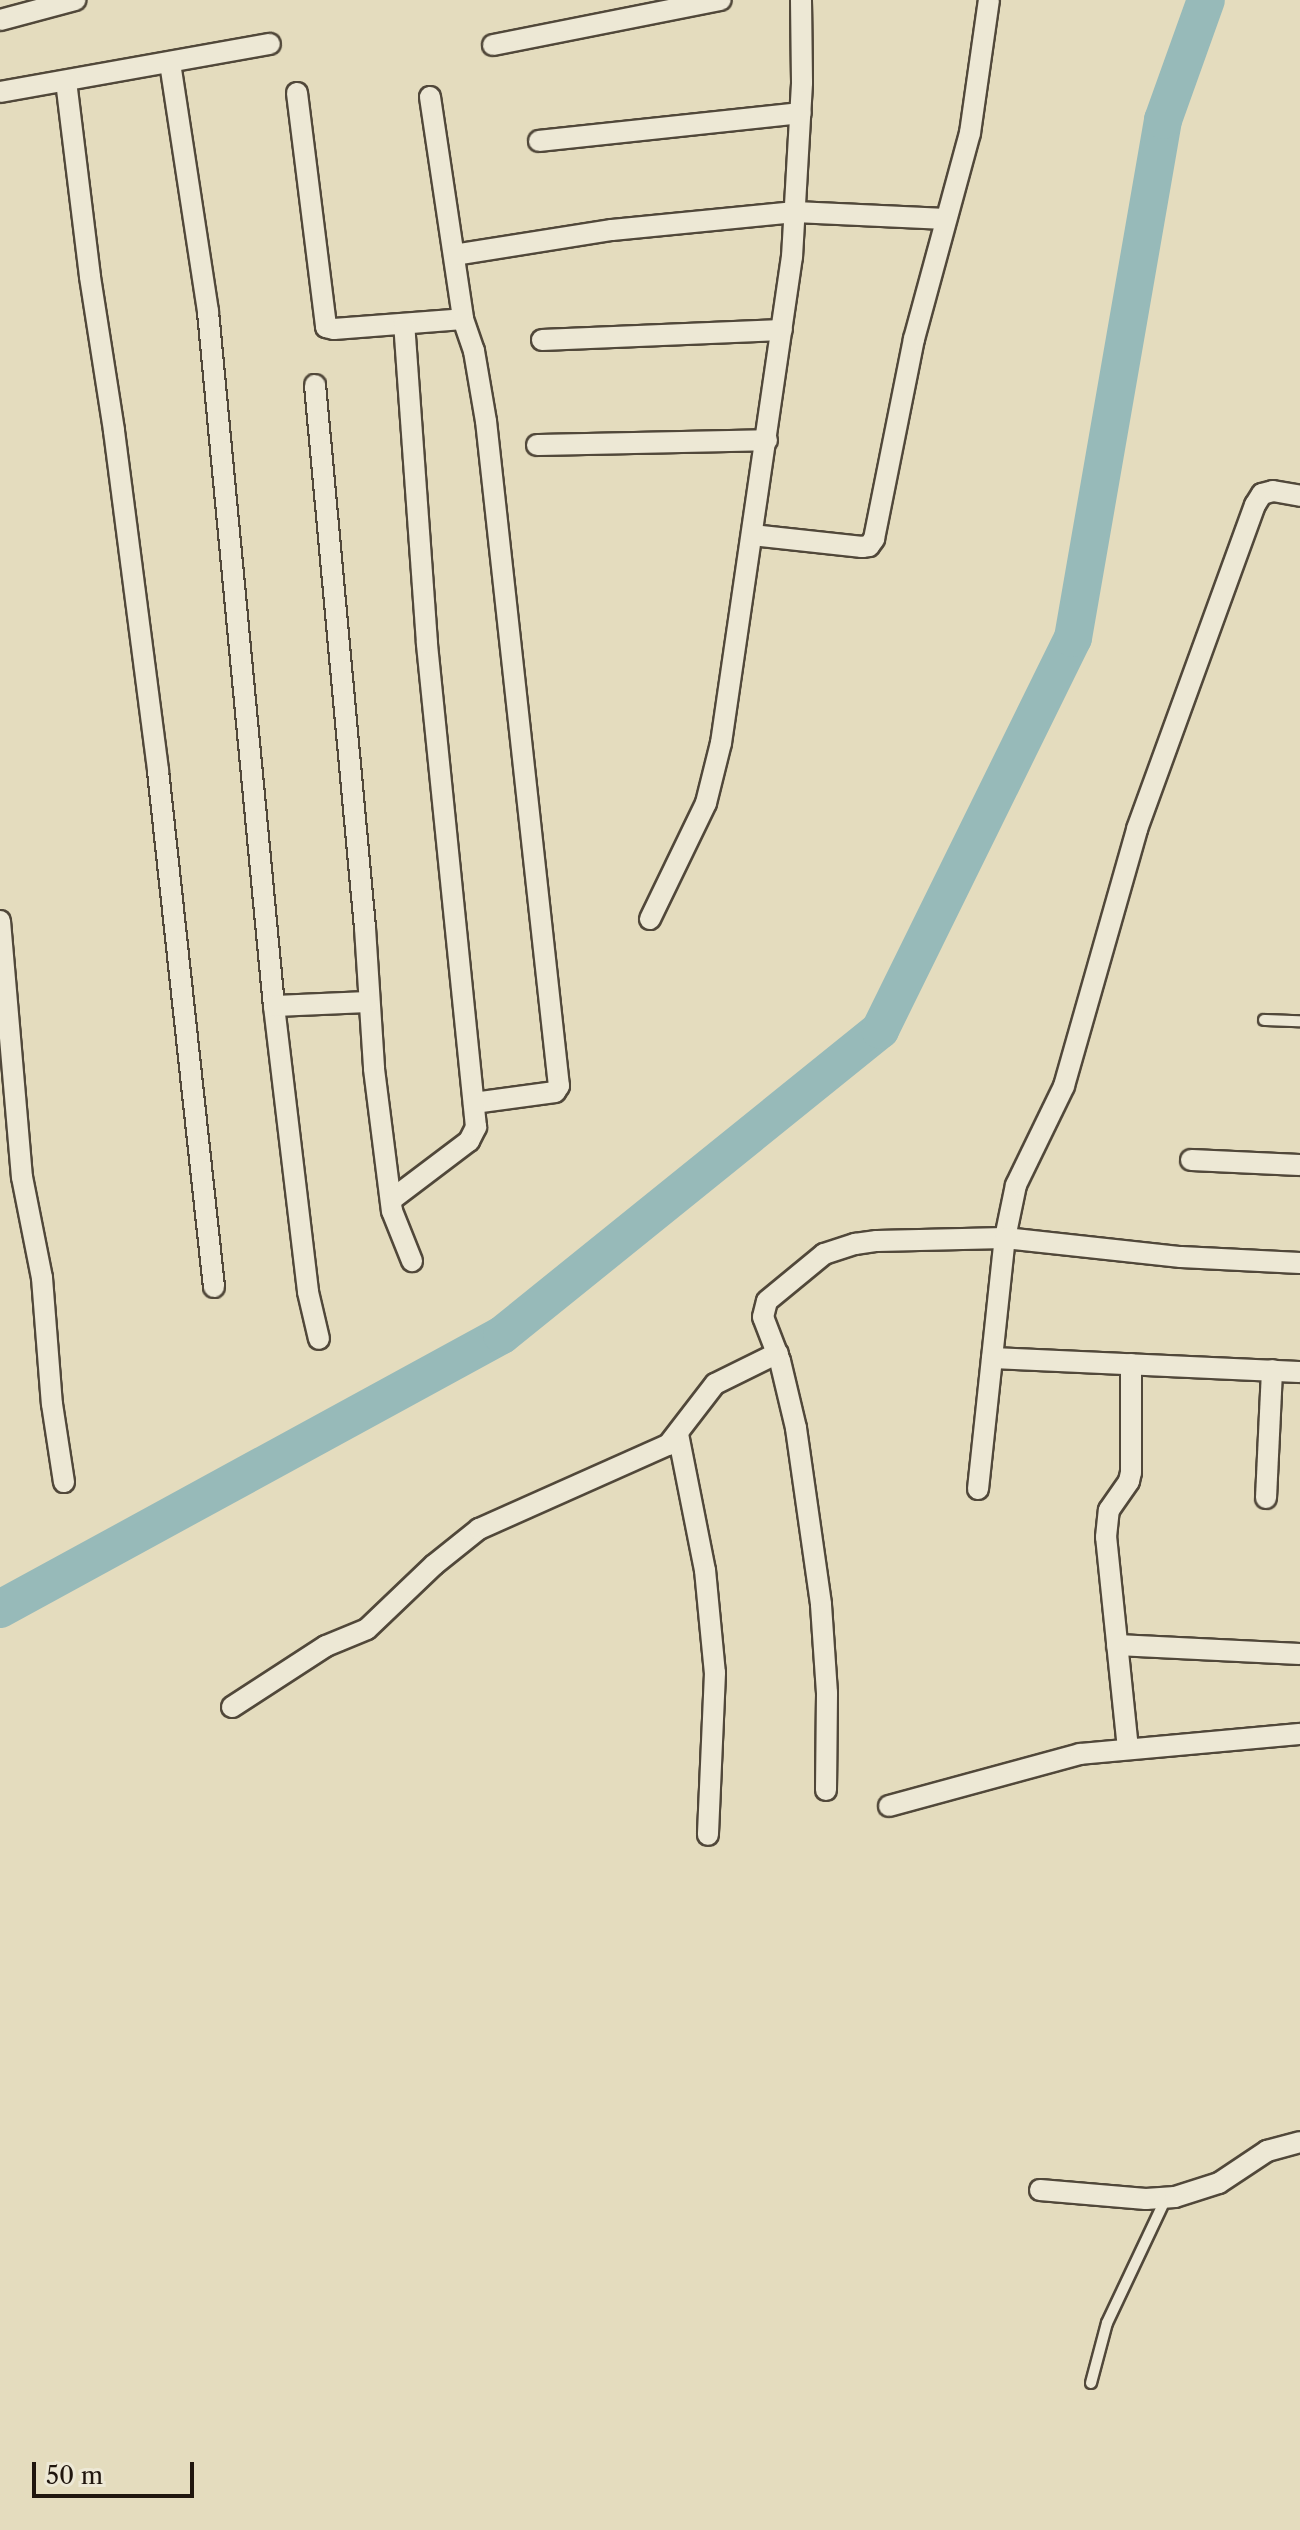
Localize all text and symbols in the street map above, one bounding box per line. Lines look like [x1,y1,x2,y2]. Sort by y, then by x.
scale bar [36,2446,198,2496]
text: 50 m [46,2461,103,2490]

